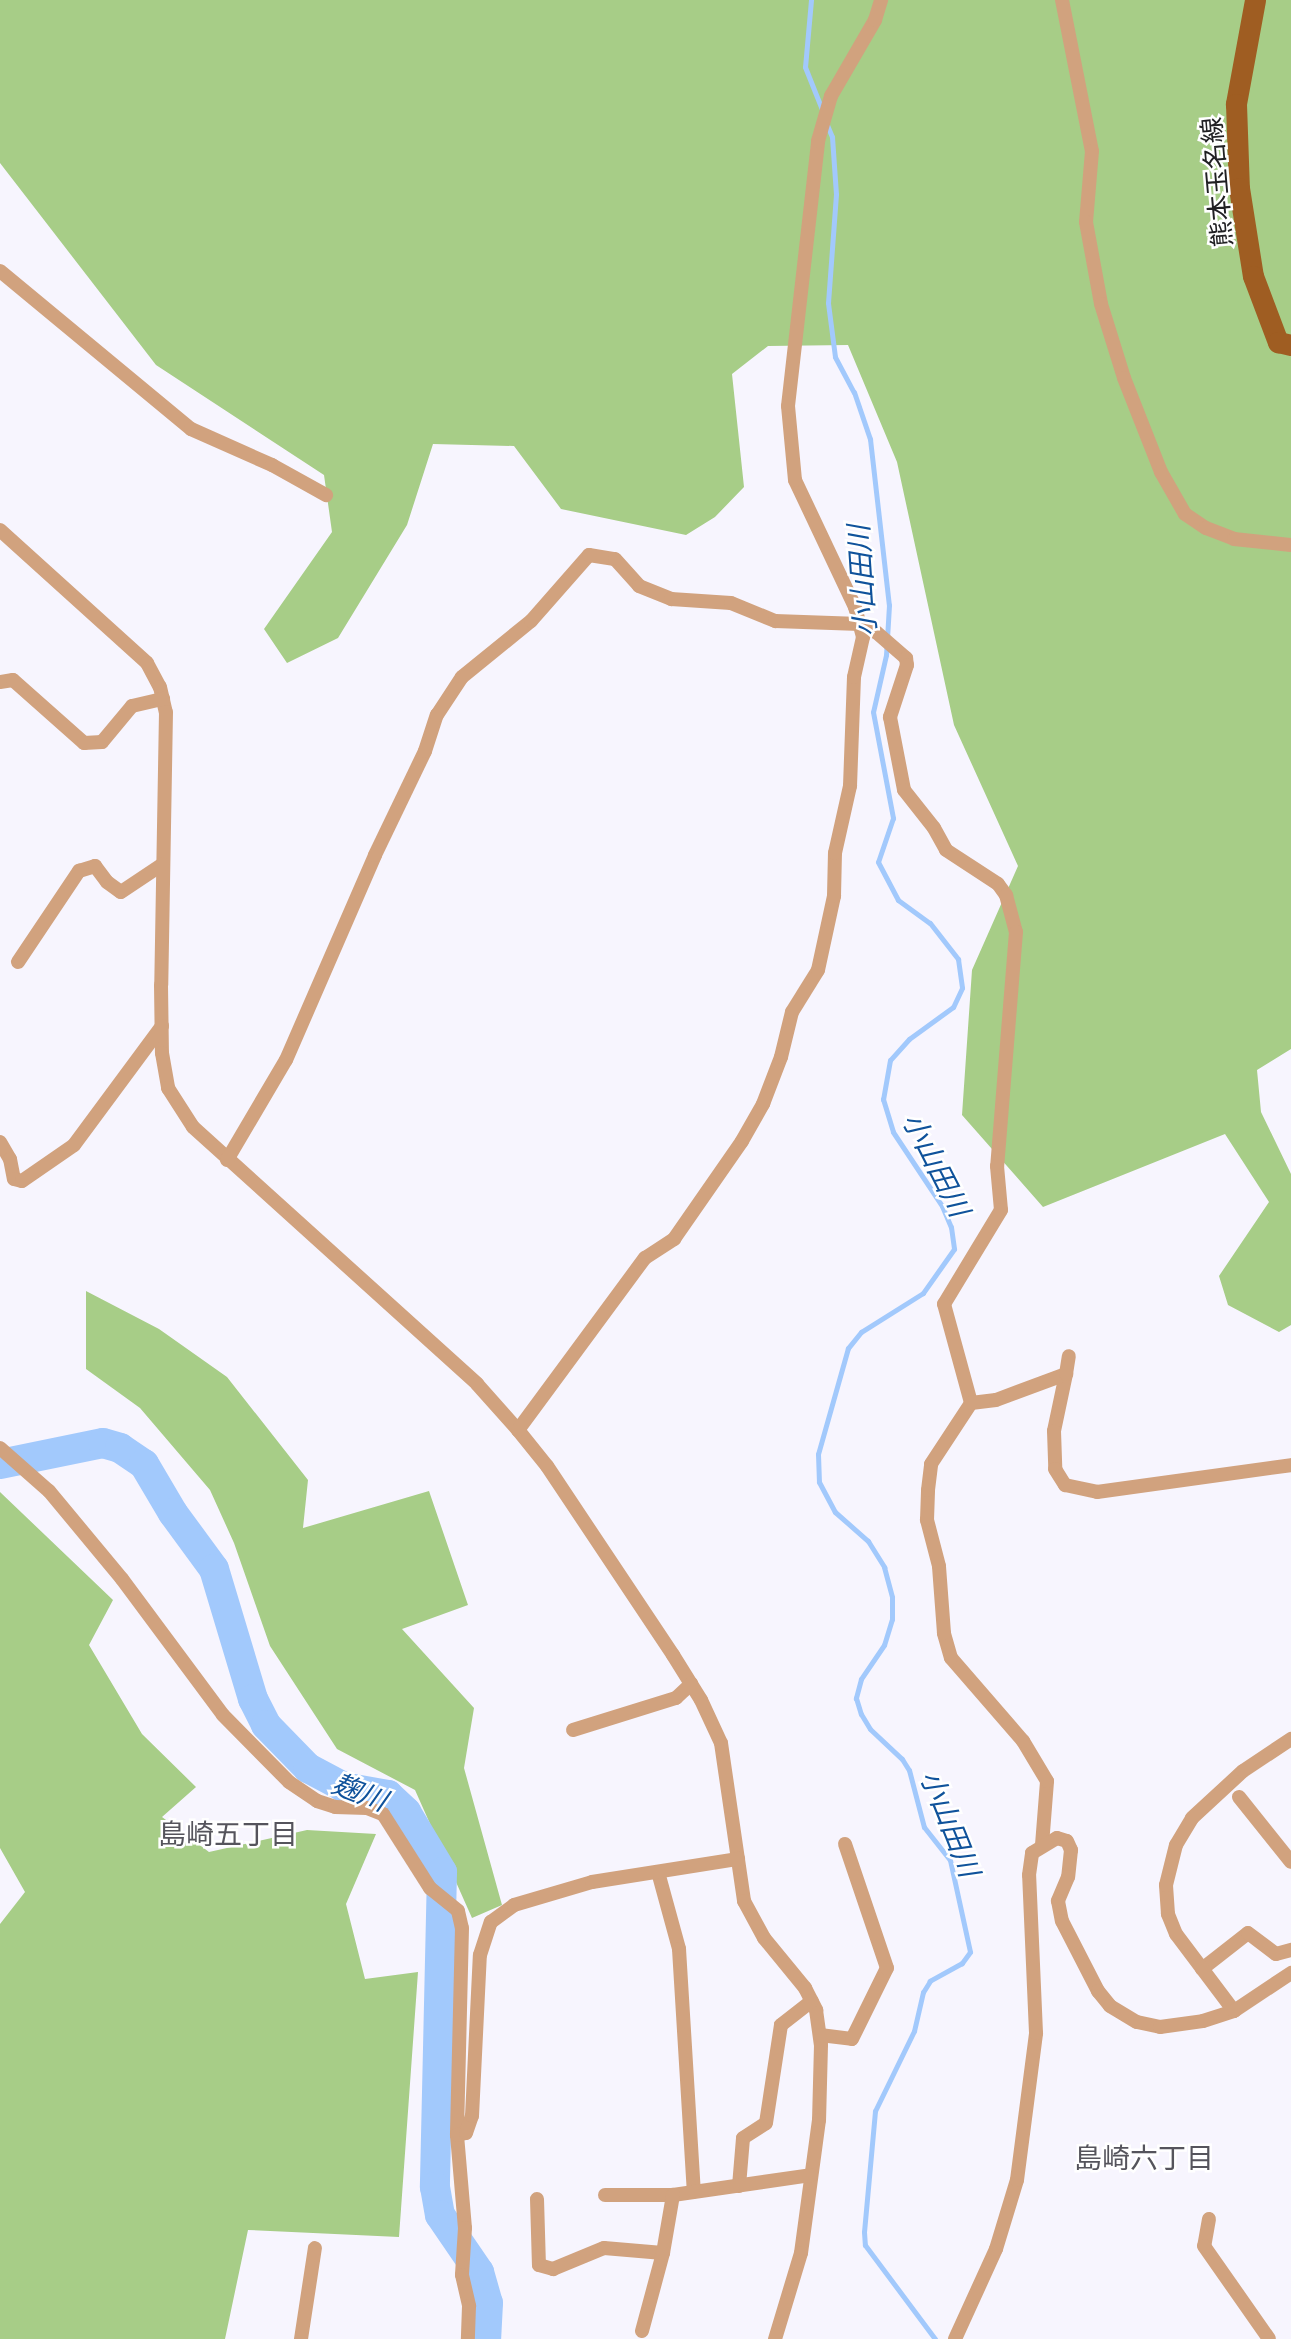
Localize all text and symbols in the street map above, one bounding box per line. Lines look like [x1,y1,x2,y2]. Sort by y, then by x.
street label: 熊本玉名線 [1195,116,1237,248]
water label: 小山田川 [840,524,882,638]
water label: 小山田川 [897,1106,977,1222]
water label: 麹川 [328,1765,392,1817]
water label: 小山田川 [914,1765,988,1881]
district label: 島崎五丁目 [158,1816,298,1850]
district label: 島崎六丁目 [1074,2140,1214,2174]

